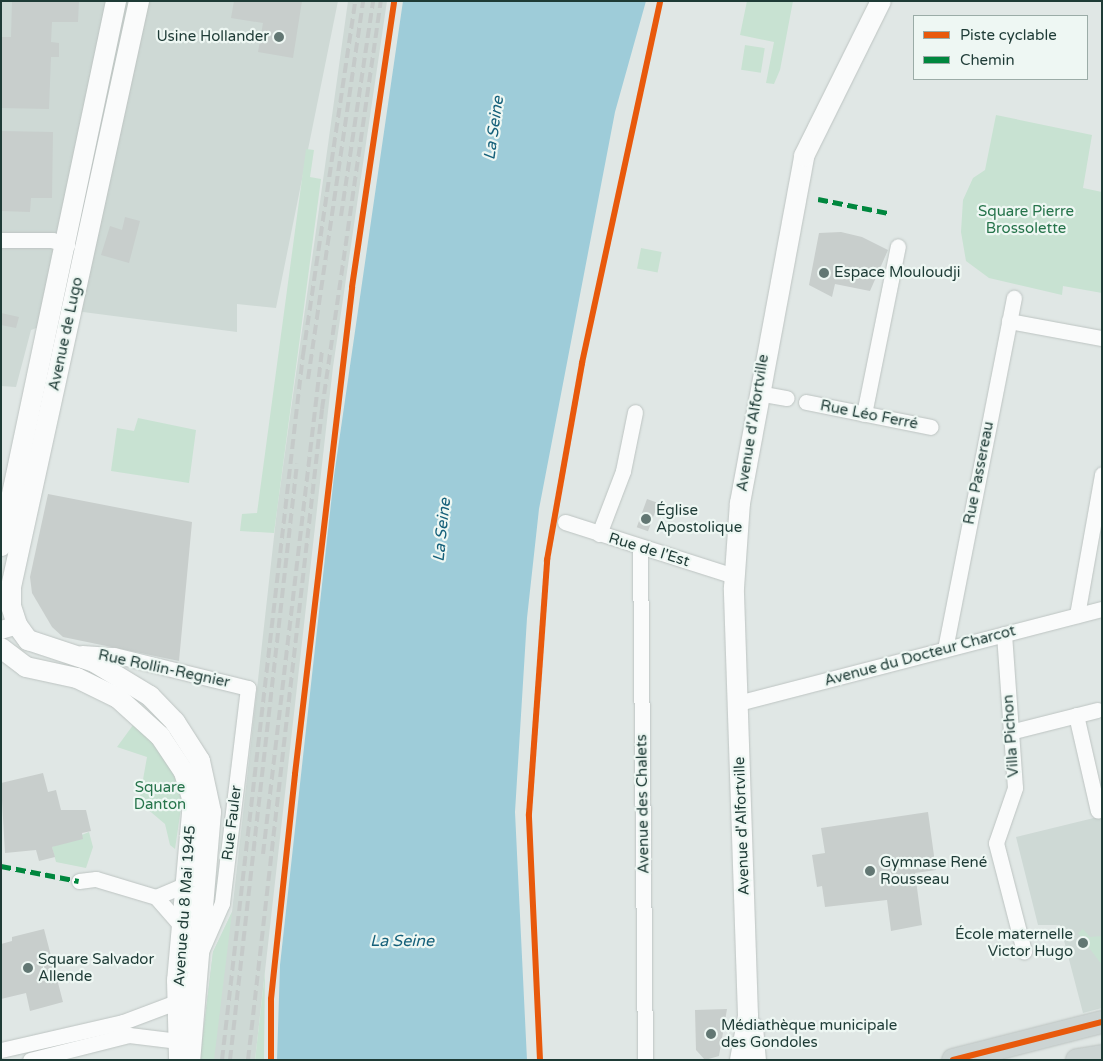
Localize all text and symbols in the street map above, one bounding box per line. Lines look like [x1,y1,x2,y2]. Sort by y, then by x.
legend [913,15,1088,80]
text: Piste cyclable [960,26,1057,44]
place label: Usine Hollander [156,28,269,46]
marker: Usine Hollander [273,31,285,43]
text: Chemin [960,51,1015,69]
water label: La Seine [480,95,508,161]
park label: Square Pierre Brossolette [978,202,1074,237]
place label: Espace Mouloudji [834,264,960,282]
marker: Espace Mouloudji [818,267,830,279]
street label: Avenue de Lugo [45,275,87,393]
street label: Avenue d'Alfortville [733,353,773,493]
street label: Rue Léo Ferré [819,397,919,433]
street label: Rue Passereau [960,420,998,526]
water label: La Seine [429,497,455,563]
place label: Église Apostolique [656,501,742,536]
marker: Église Apostolique [640,513,652,525]
street label: Rue de l'Est [606,529,692,571]
street label: Avenue du Docteur Charcot [822,622,1018,690]
street label: Rue Rollin-Regnier [96,646,232,692]
street label: Villa Pichon [999,694,1023,778]
street label: Avenue des Chalets [633,734,653,874]
street label: Avenue d'Alfortville [731,756,753,896]
park label: Square Danton [134,778,186,813]
street label: Rue Fauler [218,784,246,862]
street label: Avenue du 8 Mai 1945 [170,825,200,987]
place label: Gymnase René Rousseau [880,853,987,888]
marker: Gymnase René Rousseau [864,865,876,877]
place label: École maternelle Victor Hugo [955,925,1073,960]
water label: La Seine [370,931,434,951]
marker: École maternelle Victor Hugo [1077,937,1089,949]
place label: Square Salvador Allende [38,950,154,985]
marker: Square Salvador Allende [22,962,34,974]
place label: Médiathèque municipale des Gondoles [721,1016,897,1051]
marker: Médiathèque municipale des Gondoles [705,1028,717,1040]

